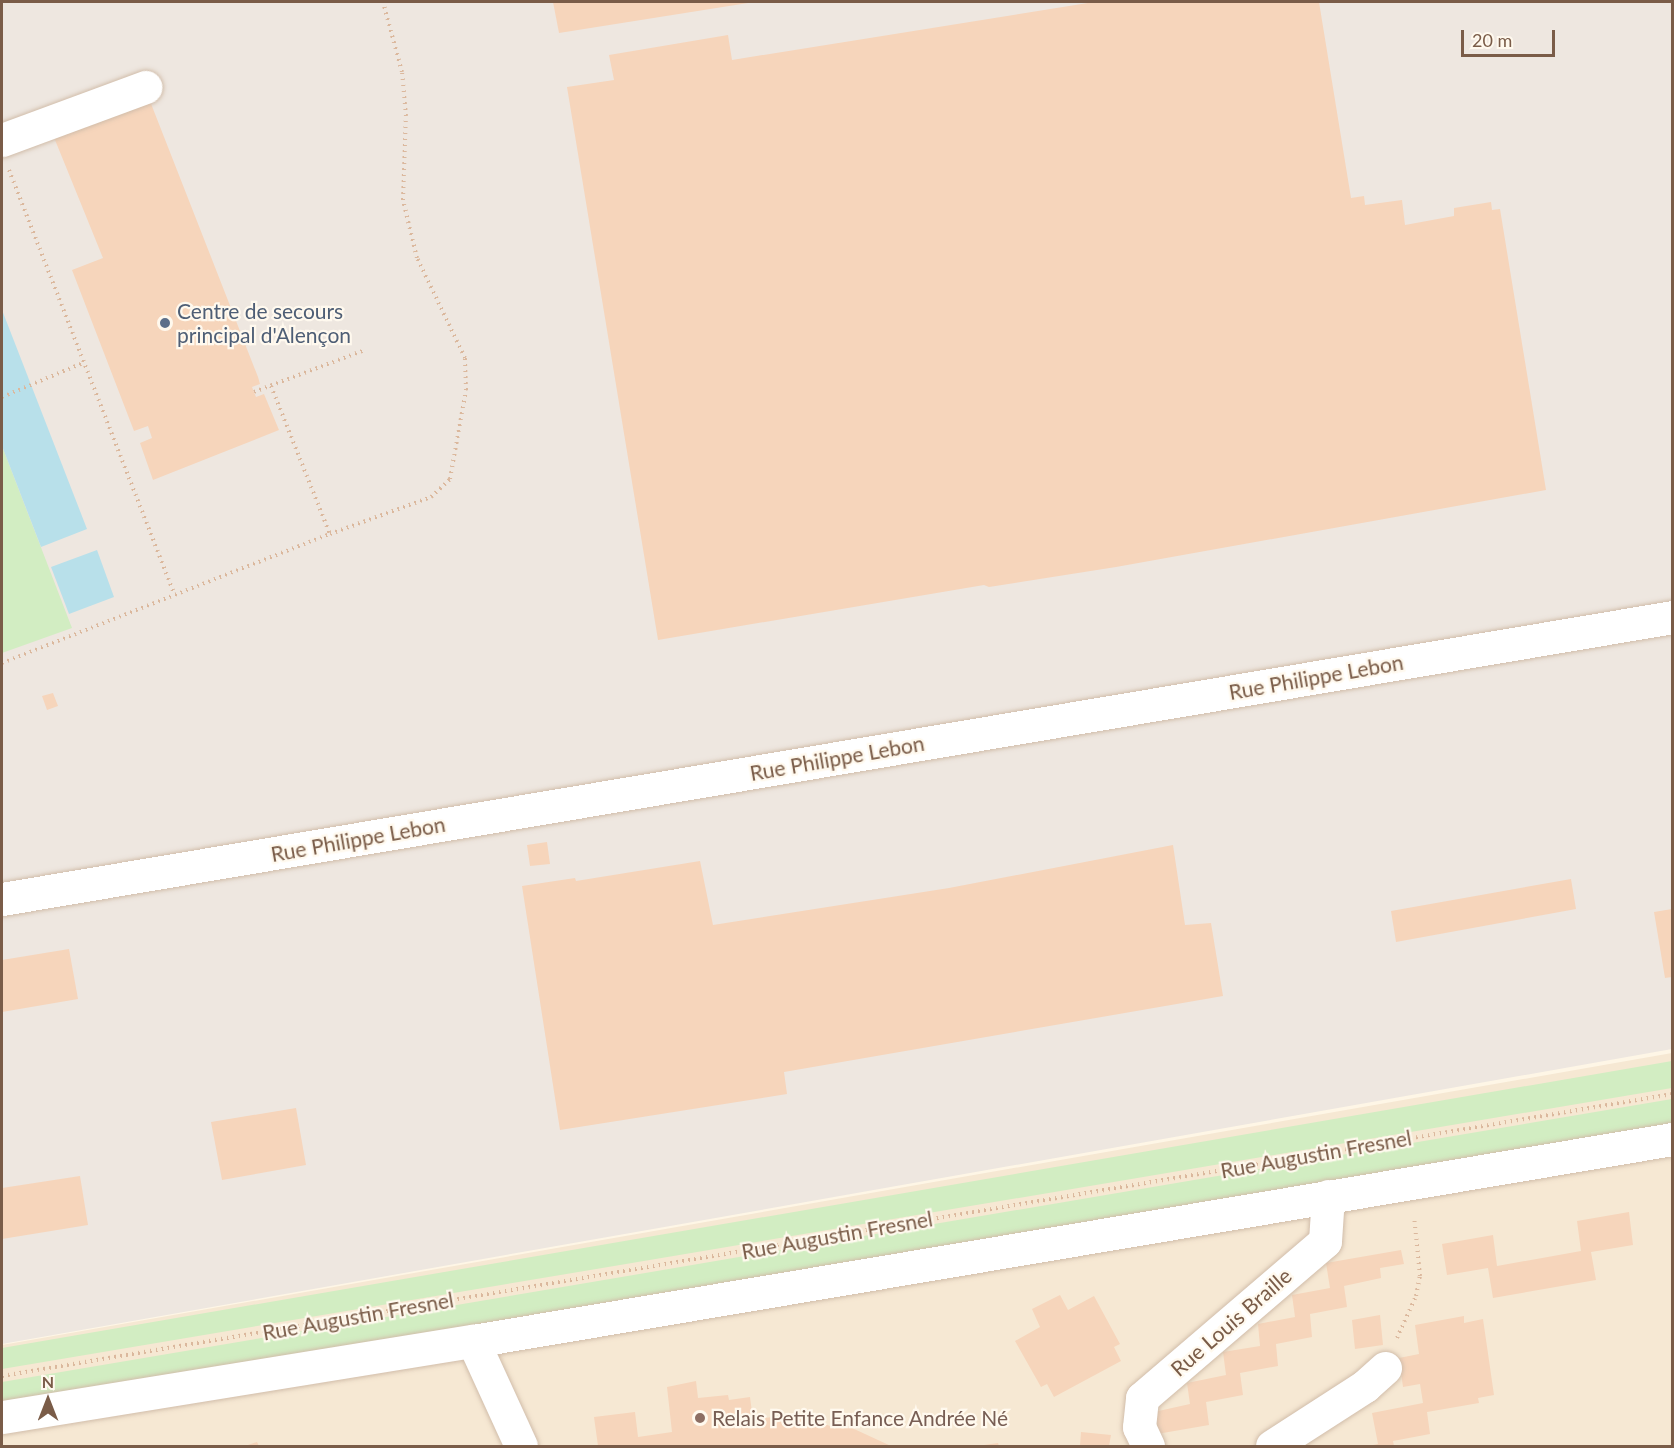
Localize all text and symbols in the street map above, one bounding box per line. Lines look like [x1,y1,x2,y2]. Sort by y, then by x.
scale bar [1464,18,1558,56]
text: 20 m [1472,29,1512,51]
place label: Centre de secours principal d'Alençon [177,298,351,348]
marker: Centre de secours principal d'Alençon [158,316,172,330]
street label: Rue Philippe Lebon [1227,649,1405,705]
street label: Rue Philippe Lebon [748,730,926,786]
street label: Rue Philippe Lebon [269,811,447,867]
street label: Rue Augustin Fresnel [1218,1125,1414,1183]
street label: Rue Augustin Fresnel [739,1206,935,1264]
street label: Rue Louis Braille [1166,1263,1296,1381]
street label: Rue Augustin Fresnel [260,1287,456,1345]
north arrow [18,1370,78,1430]
text: N [42,1372,54,1391]
place label: Relais Petite Enfance Andrée Né [712,1405,1009,1431]
marker: Relais Petite Enfance Andrée Né [693,1411,707,1425]

